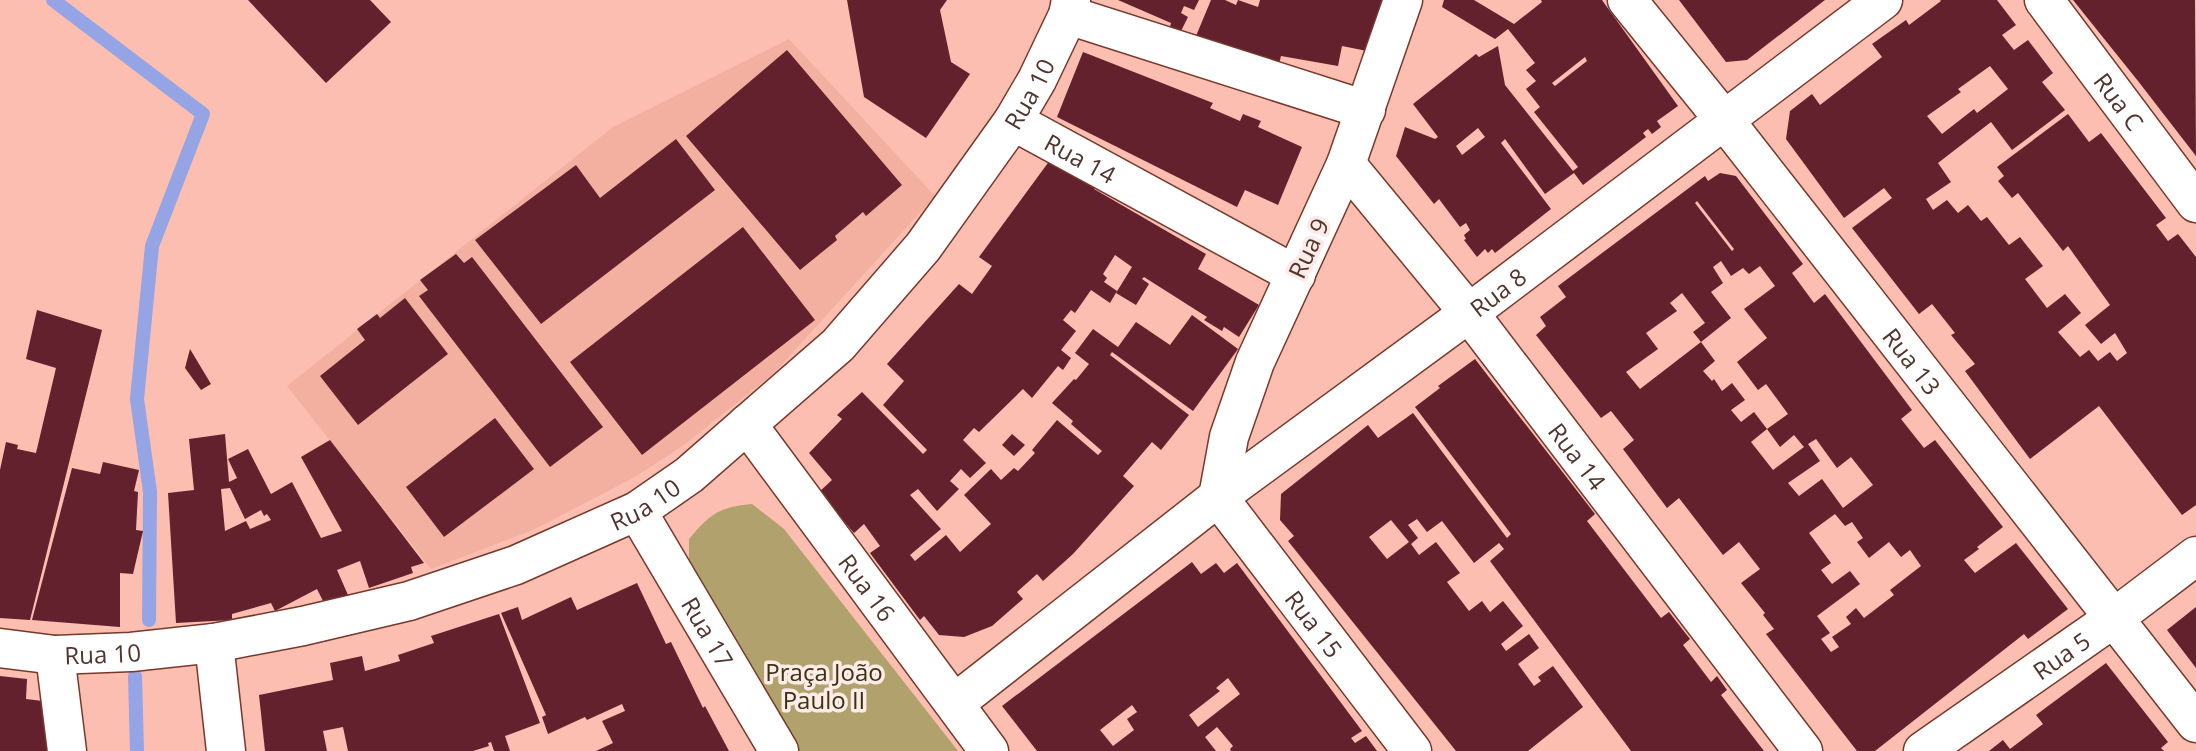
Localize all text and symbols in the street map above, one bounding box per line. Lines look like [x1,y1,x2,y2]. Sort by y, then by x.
street label: Rua 10 [995,53,1062,135]
street label: Rua C [2087,65,2152,136]
street label: Rua 14 [1039,125,1122,191]
street label: Rua 9 [1280,213,1336,283]
street label: Rua 8 [1462,259,1532,324]
street label: Rua 13 [1876,320,1949,401]
street label: Rua 14 [1542,416,1615,497]
street label: Rua 10 [605,470,686,538]
street label: Rua 16 [832,547,904,628]
street label: Rua 15 [1278,583,1351,664]
street label: Rua 17 [675,590,742,673]
street label: Rua 5 [2026,624,2096,686]
street label: Rua 10 [64,635,143,671]
park label: Praça João Paulo II [765,655,883,716]

